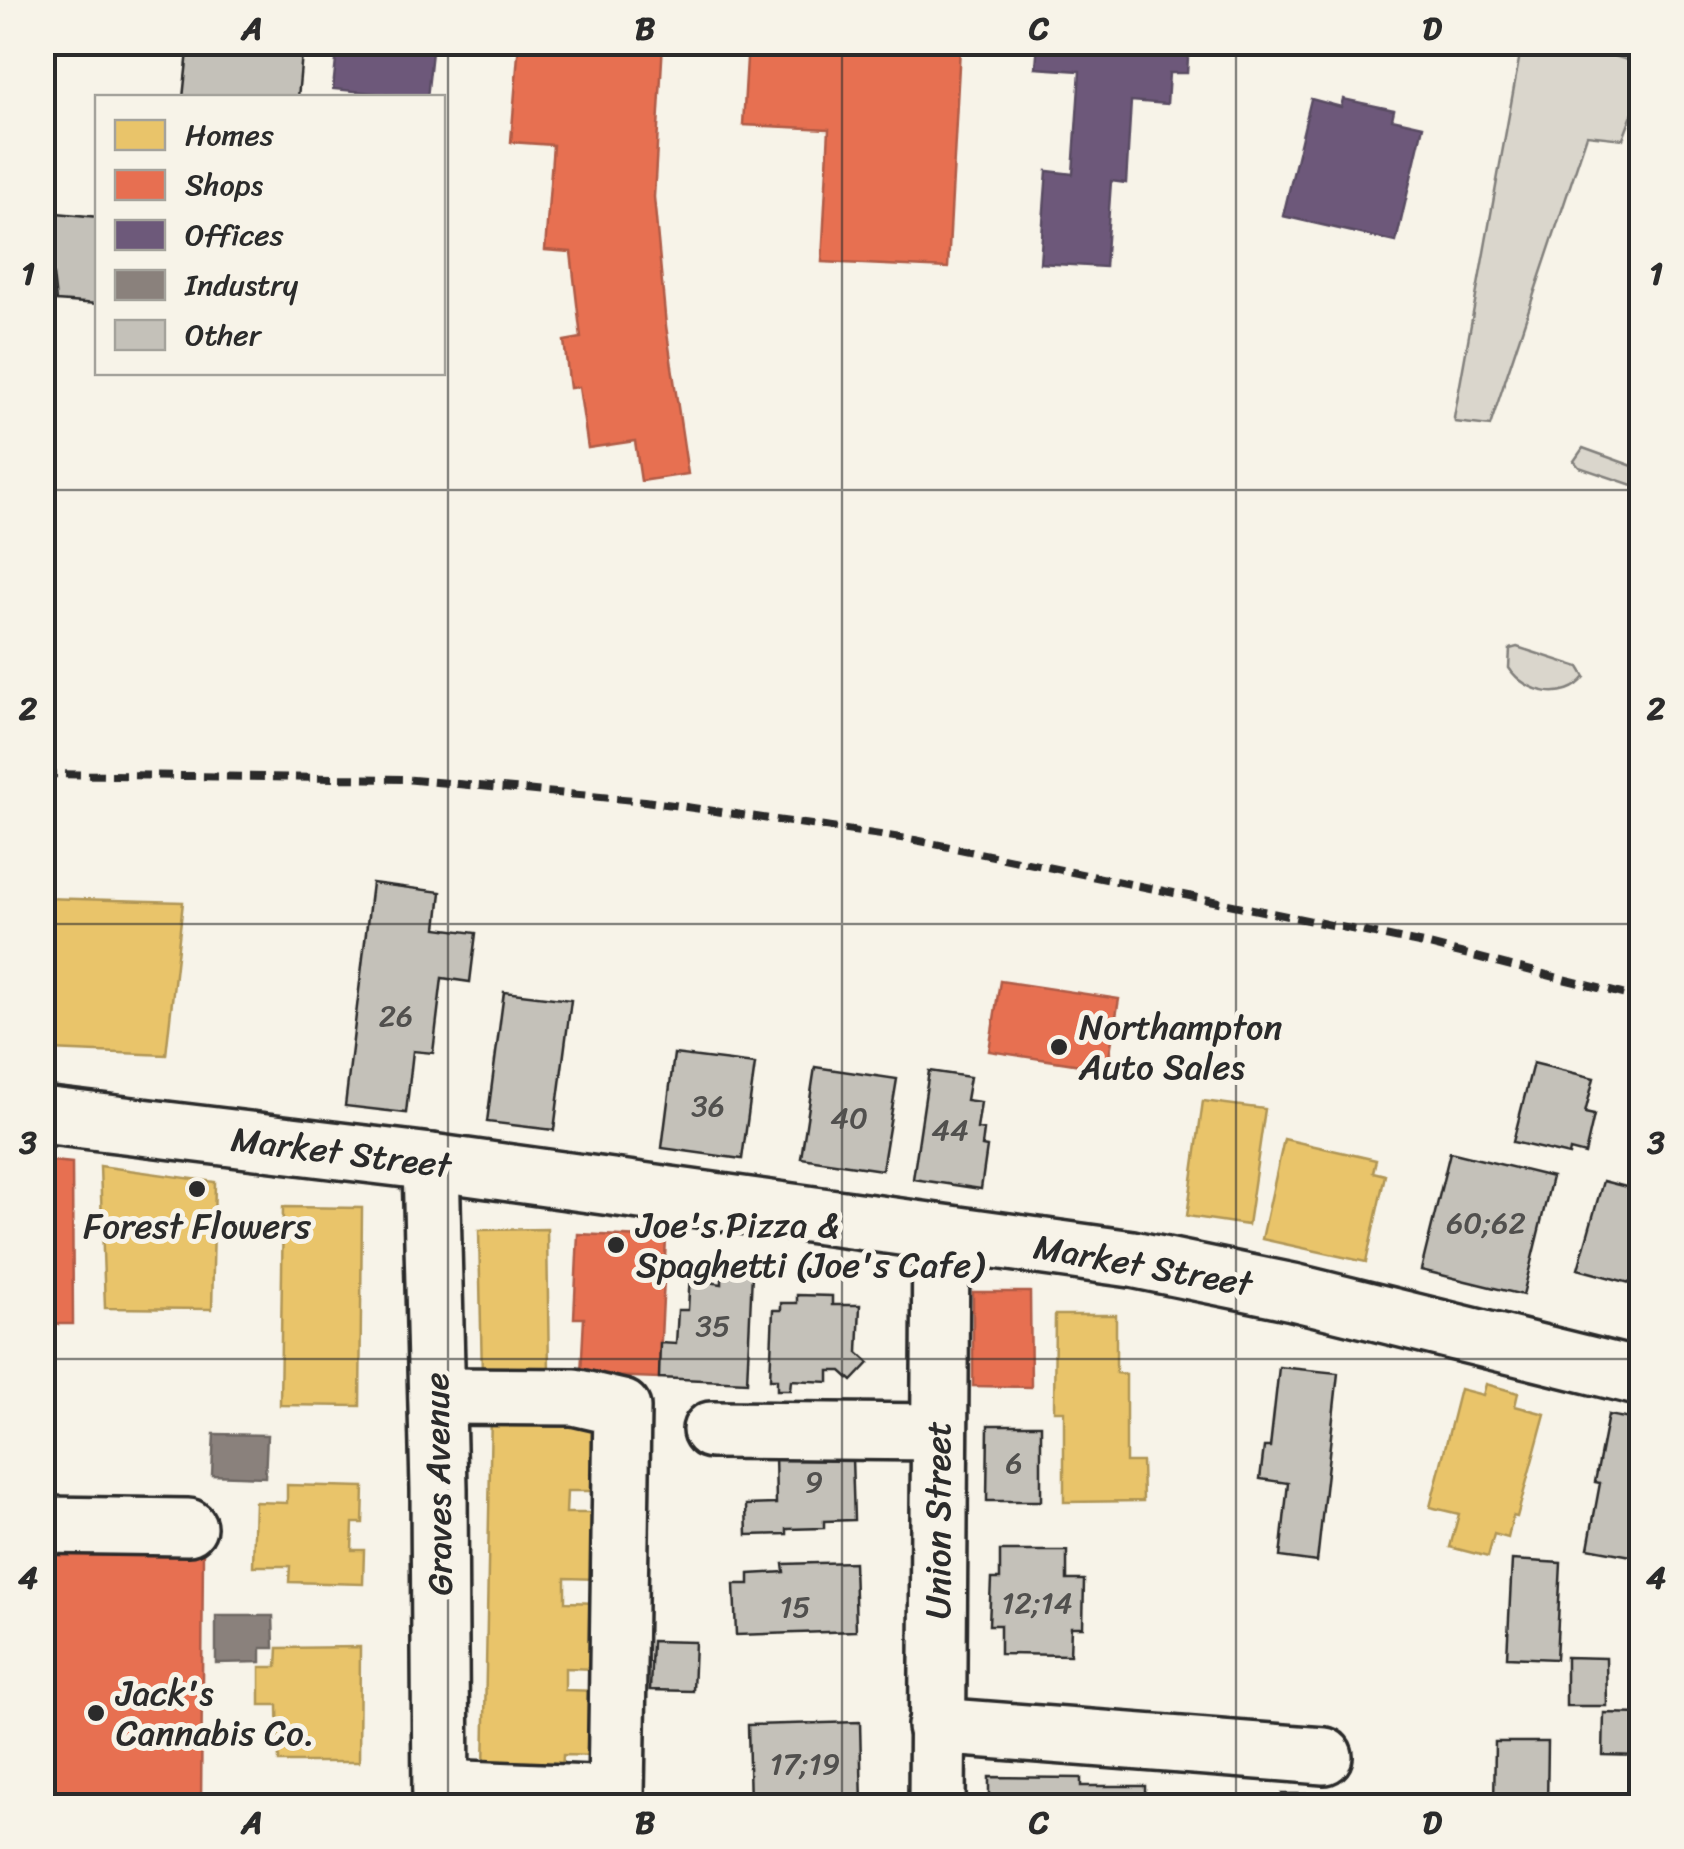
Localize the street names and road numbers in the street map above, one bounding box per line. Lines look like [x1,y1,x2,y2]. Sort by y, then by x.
street label: Market Street [228,1108,456,1196]
street label: Market Street [1029,1215,1259,1315]
street label: Graves Avenue [405,1372,471,1596]
street label: Union Street [907,1421,969,1619]

